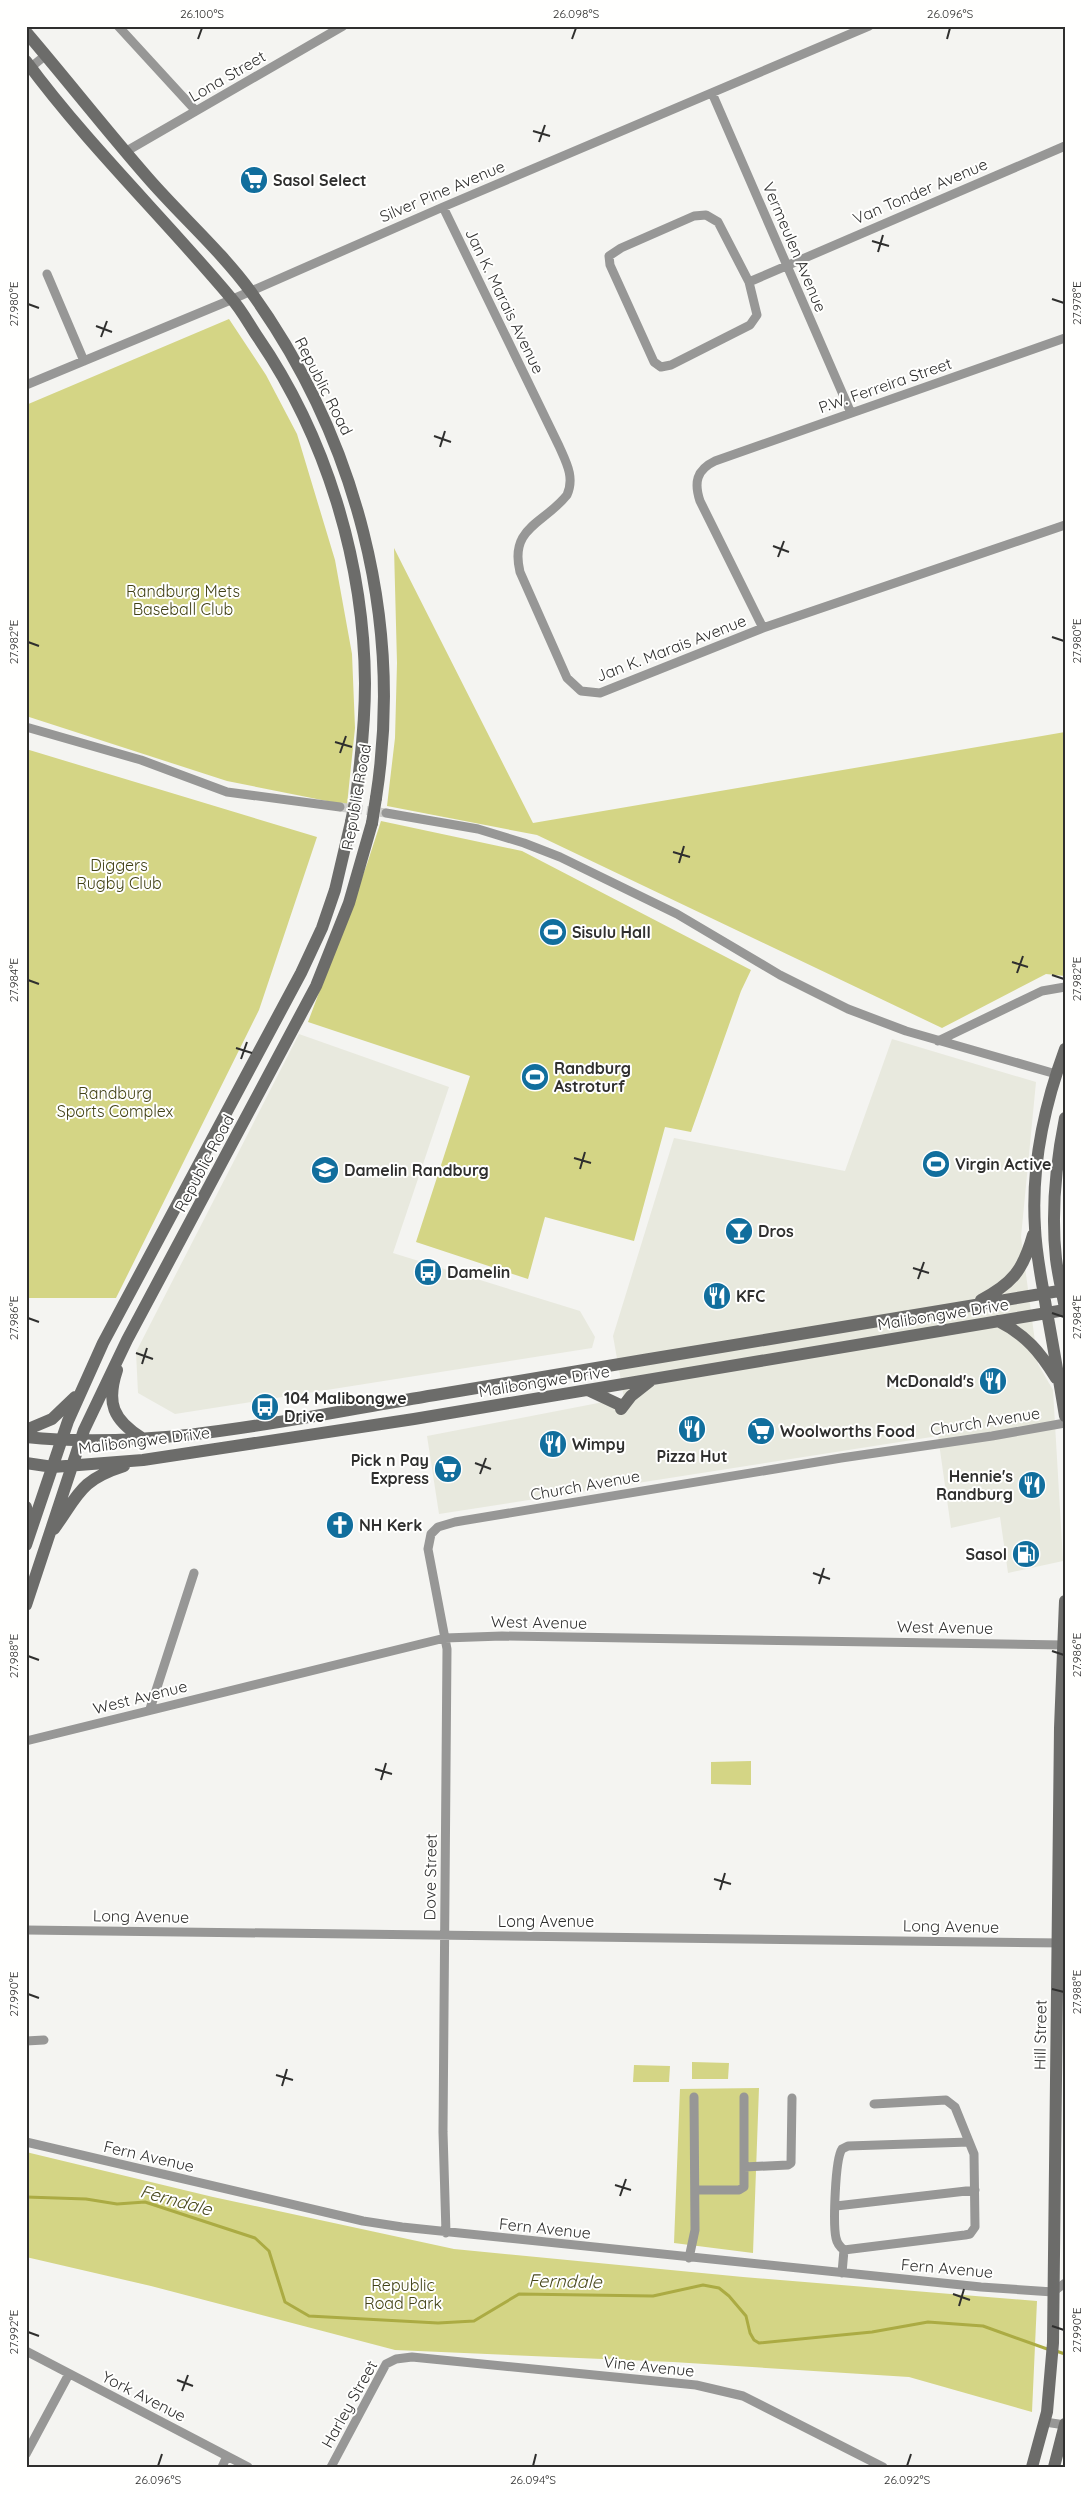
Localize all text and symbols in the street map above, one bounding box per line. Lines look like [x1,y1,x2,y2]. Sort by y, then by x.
text: 26.100°S [180,6,224,21]
text: 26.098°S [553,6,599,21]
text: 26.096°S [927,6,973,21]
street label: Lona Street [185,46,269,106]
street label: Van Tonder Avenue [850,154,990,228]
street label: Silver Pine Avenue [376,156,508,226]
supermarket icon: Sasol Select [239,165,269,195]
place label: Sasol Select [273,170,367,190]
street label: Vermeulen Avenue [759,179,831,315]
street label: Jan K. Marais Avenue [461,225,549,377]
text: 27.980°E [6,281,21,327]
text: 27.978°E [1069,281,1084,325]
street label: Republic Road [291,334,357,438]
street label: P.W. Ferreira Street [816,353,954,417]
park label: Randburg Mets Baseball Club [126,581,240,619]
street label: Jan K. Marais Avenue [593,610,749,686]
text: 27.980°E [1069,618,1084,664]
text: 27.982°E [6,620,21,664]
street label: Republic Road [337,742,375,852]
park label: Diggers Rugby Club [76,855,162,893]
sports icon: Sisulu Hall [538,917,568,947]
place label: Sisulu Hall [572,922,651,942]
text: 27.982°E [1069,957,1084,1001]
text: 27.984°E [6,958,21,1002]
place label: Randburg Astroturf [554,1058,631,1096]
sports icon: Randburg Astroturf [520,1062,550,1092]
park label: Randburg Sports Complex [57,1083,174,1121]
street label: Republic Road [170,1111,238,1215]
sports icon: Virgin Active [921,1149,951,1179]
place label: Virgin Active [955,1154,1052,1174]
school or university icon: Damelin Randburg [310,1155,340,1185]
place label: Damelin Randburg [344,1160,489,1180]
bar icon: Dros [724,1216,754,1246]
place label: Dros [758,1221,794,1241]
bus stop icon: Damelin [413,1257,443,1287]
place label: Damelin [447,1262,510,1282]
restaurant icon: KFC [702,1281,732,1311]
place label: KFC [736,1286,765,1306]
street label: Malibongwe Drive [876,1294,1010,1334]
text: 27.984°E [1069,1295,1084,1339]
text: 27.986°E [6,1296,21,1340]
street label: Malibongwe Drive [477,1361,611,1401]
restaurant icon: McDonald's [978,1366,1008,1396]
place label: McDonald's [886,1371,974,1391]
place label: 104 Malibongwe Drive [284,1388,407,1426]
bus stop icon: 104 Malibongwe Drive [250,1392,280,1422]
street label: Church Avenue [929,1402,1041,1440]
restaurant icon: Pizza Hut [677,1414,707,1444]
supermarket icon: Woolworths Food [746,1416,776,1446]
place label: Woolworths Food [780,1421,915,1441]
street label: Malibongwe Drive [77,1422,211,1458]
restaurant icon: Wimpy [538,1429,568,1459]
place label: Wimpy [572,1434,625,1454]
place label: Pizza Hut [657,1446,727,1466]
place label: Pick n Pay Express [351,1450,429,1488]
supermarket icon: Pick n Pay Express [433,1454,463,1484]
street label: Church Avenue [529,1466,641,1504]
place label: Hennie's Randburg [936,1466,1013,1504]
restaurant icon: Hennie's Randburg [1017,1470,1047,1500]
church icon: NH Kerk [325,1510,355,1540]
place label: NH Kerk [359,1515,422,1535]
fuel station icon: Sasol [1011,1539,1041,1569]
place label: Sasol [965,1544,1007,1564]
street label: West Avenue [491,1611,587,1633]
street label: West Avenue [897,1616,993,1638]
text: 27.986°E [1069,1633,1084,1677]
text: 27.988°E [6,1634,21,1678]
street label: West Avenue [91,1676,189,1718]
street label: Dove Street [419,1833,441,1921]
street label: Long Avenue [93,1905,189,1927]
street label: Long Avenue [498,1911,594,1931]
street label: Long Avenue [903,1915,999,1937]
text: 27.988°E [1069,1970,1084,2014]
text: 27.990°E [6,1971,21,2017]
street label: Hill Street [1029,2000,1051,2070]
street label: Fern Avenue [102,2136,196,2176]
water label: Ferndale [138,2179,215,2221]
street label: Fern Avenue [498,2213,592,2243]
street label: Fern Avenue [900,2254,994,2282]
water label: Ferndale [528,2269,603,2293]
park label: Republic Road Park [364,2275,442,2313]
text: 27.990°E [1069,2307,1084,2353]
text: 27.992°E [6,2309,21,2354]
street label: Vine Avenue [602,2351,696,2381]
street label: Harley Street [317,2357,381,2451]
street label: York Avenue [99,2366,189,2426]
text: 26.096°S [135,2472,181,2487]
text: 26.094°S [510,2472,556,2487]
text: 26.092°S [884,2472,930,2487]

